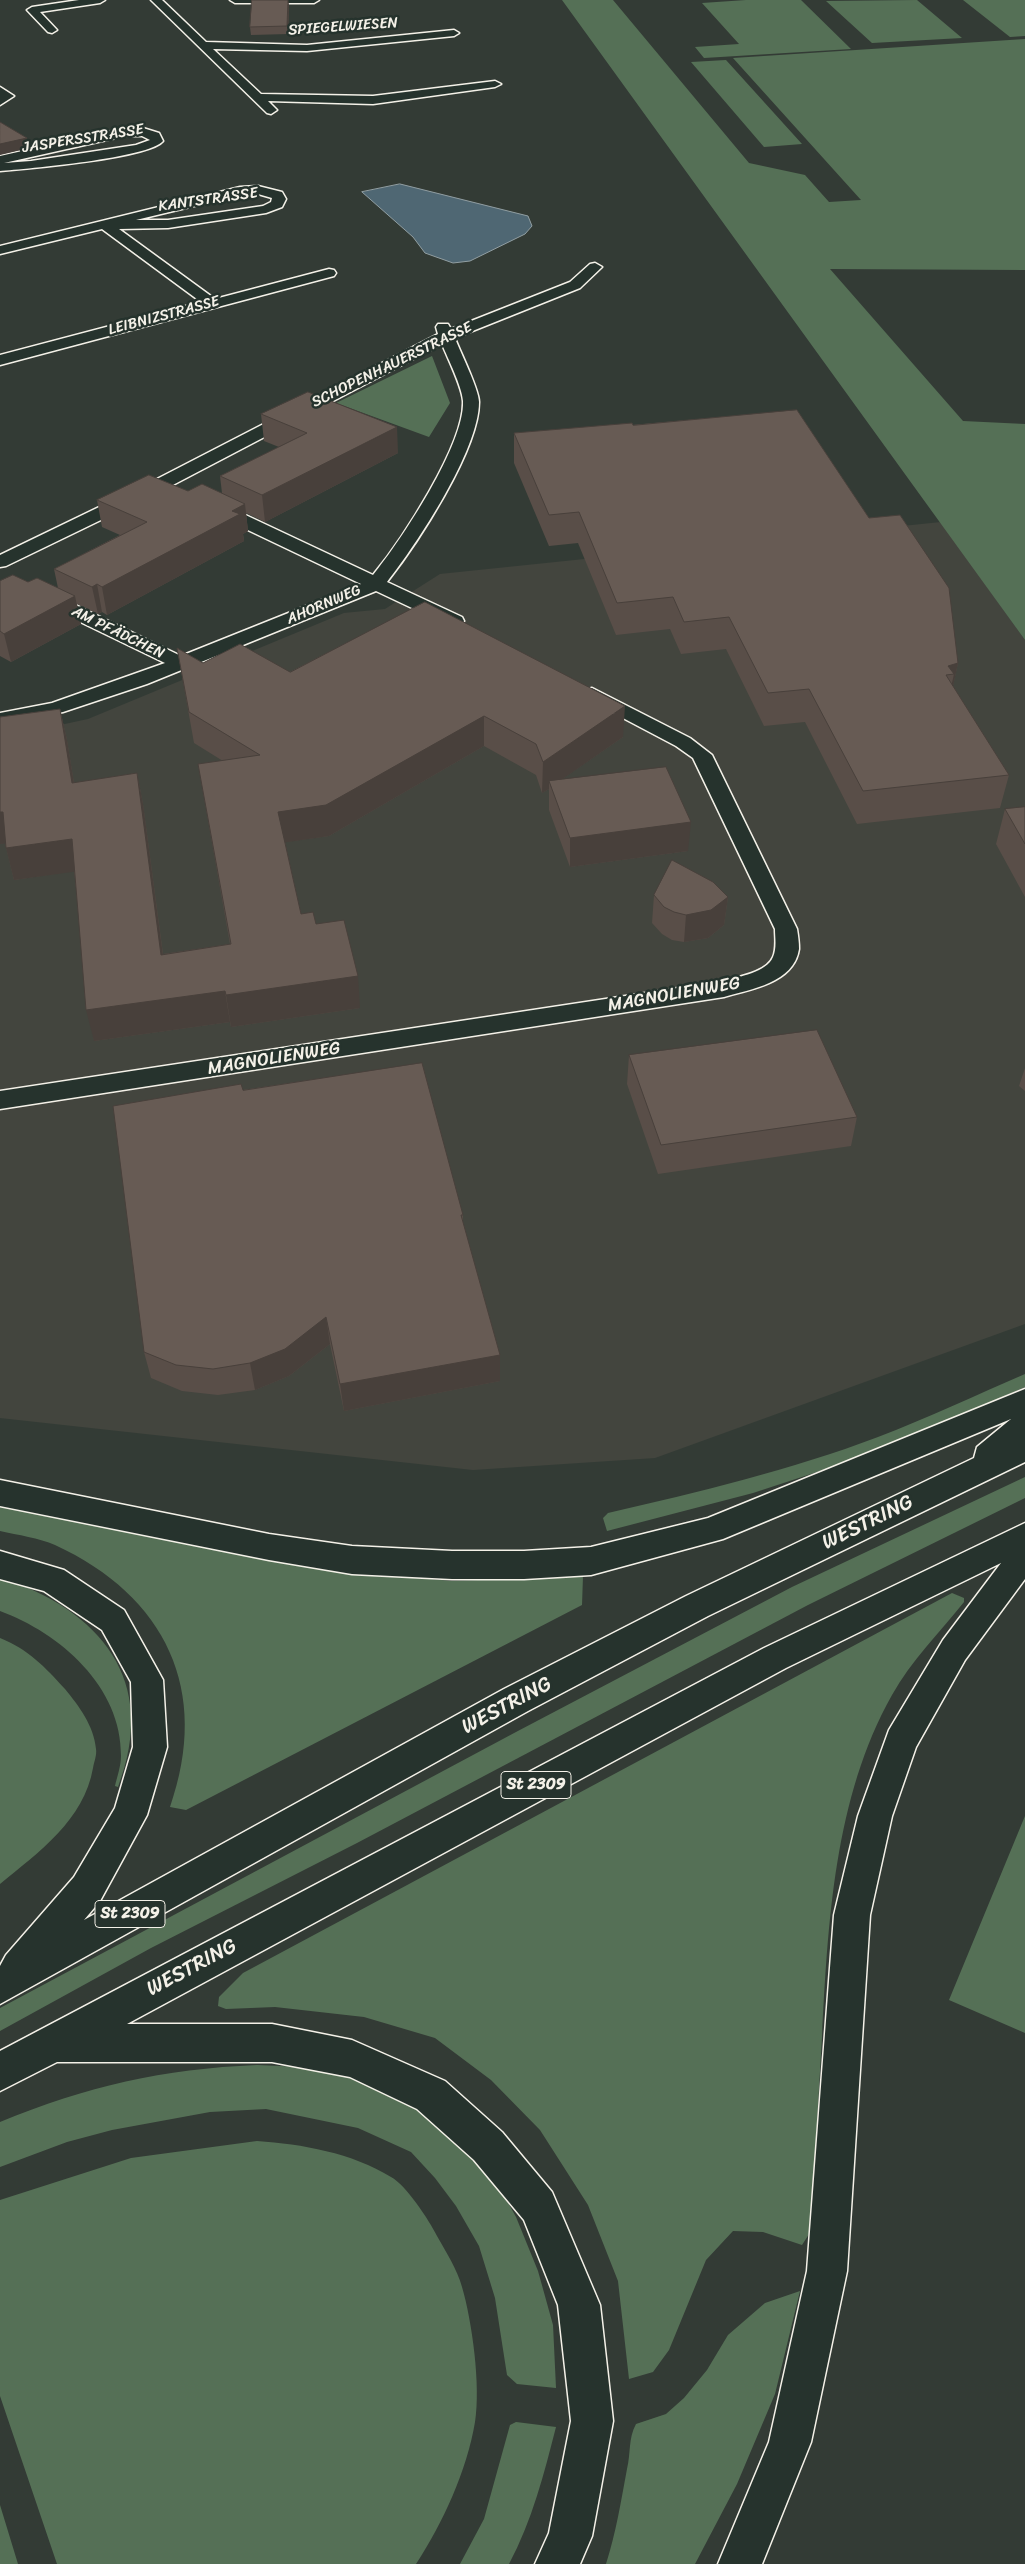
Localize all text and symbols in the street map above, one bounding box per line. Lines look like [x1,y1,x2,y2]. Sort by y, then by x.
street label: SPIEGELWIESEN [288,14,398,40]
street label: JASPERSSTRASSE [21,121,145,157]
street label: KANTSTRASSE [157,184,259,216]
street label: LEIBNIZSTRASSE [107,293,221,339]
street label: SCHOPENHAUERSTRASSE [309,318,475,412]
street label: AHORNWEG [284,581,364,629]
street label: AM PFÄDCHEN [69,603,167,663]
street label: MAGNOLIENWEG [606,973,742,1017]
street label: MAGNOLIENWEG [206,1038,342,1080]
street label: WESTRING [818,1490,918,1556]
street label: WESTRING [458,1672,556,1740]
road number: St 2309 [501,1772,571,1798]
road number: St 2309 [95,1900,165,1928]
street label: WESTRING [143,1934,241,2002]

